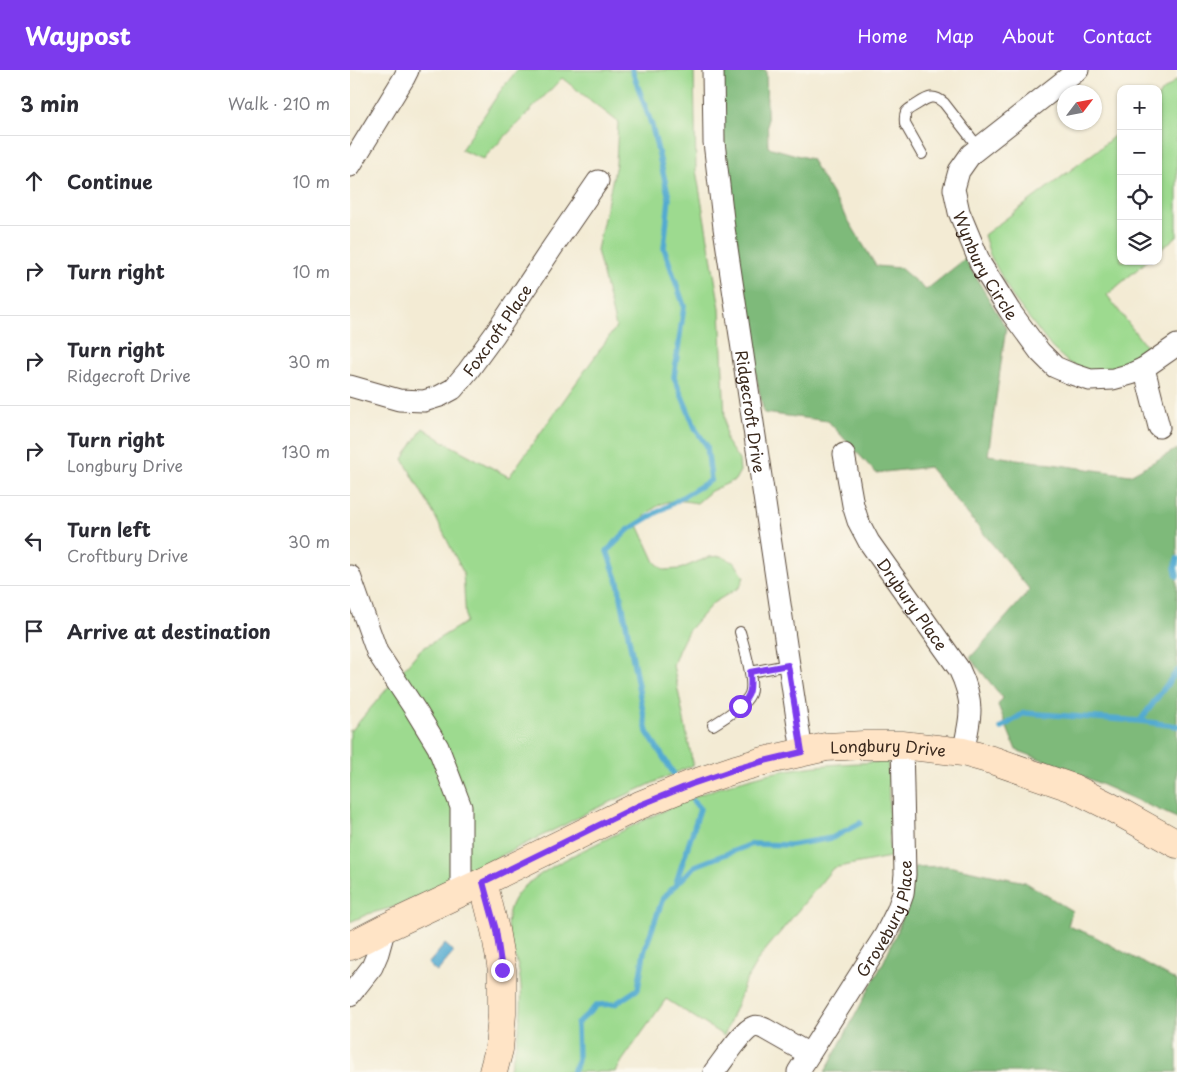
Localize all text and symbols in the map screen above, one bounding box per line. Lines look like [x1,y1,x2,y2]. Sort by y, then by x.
text: Waypost [25,17,131,53]
text: Home [857,22,907,49]
text: Map [935,22,974,49]
text: About [1002,22,1054,49]
text: Contact [1082,22,1152,49]
north arrow [1057,85,1102,130]
map controls [1117,85,1162,265]
button: + [1117,85,1162,130]
text: 3 min [20,87,79,119]
text: Walk · 210 m [228,91,330,115]
button: − [1117,130,1162,175]
icon: ahead [20,167,48,195]
text: Continue [67,167,153,195]
text: 10 m [293,169,330,193]
button: locate [1117,175,1162,220]
street label: Wynbury Circle [948,207,1025,325]
button: layers [1117,220,1162,265]
icon: right [20,257,48,285]
text: Turn right [67,257,165,285]
text: 10 m [293,259,330,283]
street label: Foxcroft Place [456,279,537,381]
text: Turn right [67,335,165,363]
icon: right [20,347,48,375]
street label: Ridgecroft Drive [730,348,772,474]
text: 30 m [288,349,330,373]
text: Ridgecroft Drive [67,363,191,387]
text: Turn right [67,425,165,453]
icon: right [20,437,48,465]
text: 130 m [282,439,330,463]
text: Longbury Drive [67,453,183,477]
text: Turn left [67,515,151,543]
icon: left [20,527,48,555]
text: 30 m [288,529,330,553]
text: Croftbury Drive [67,543,188,567]
street label: Drybury Place [872,552,954,655]
icon: arrive [20,617,48,645]
text: Arrive at destination [67,617,271,645]
route start [729,695,752,718]
street label: Longbury Drive [830,733,947,762]
street label: Grovebury Place [850,860,917,981]
route end [491,959,514,982]

